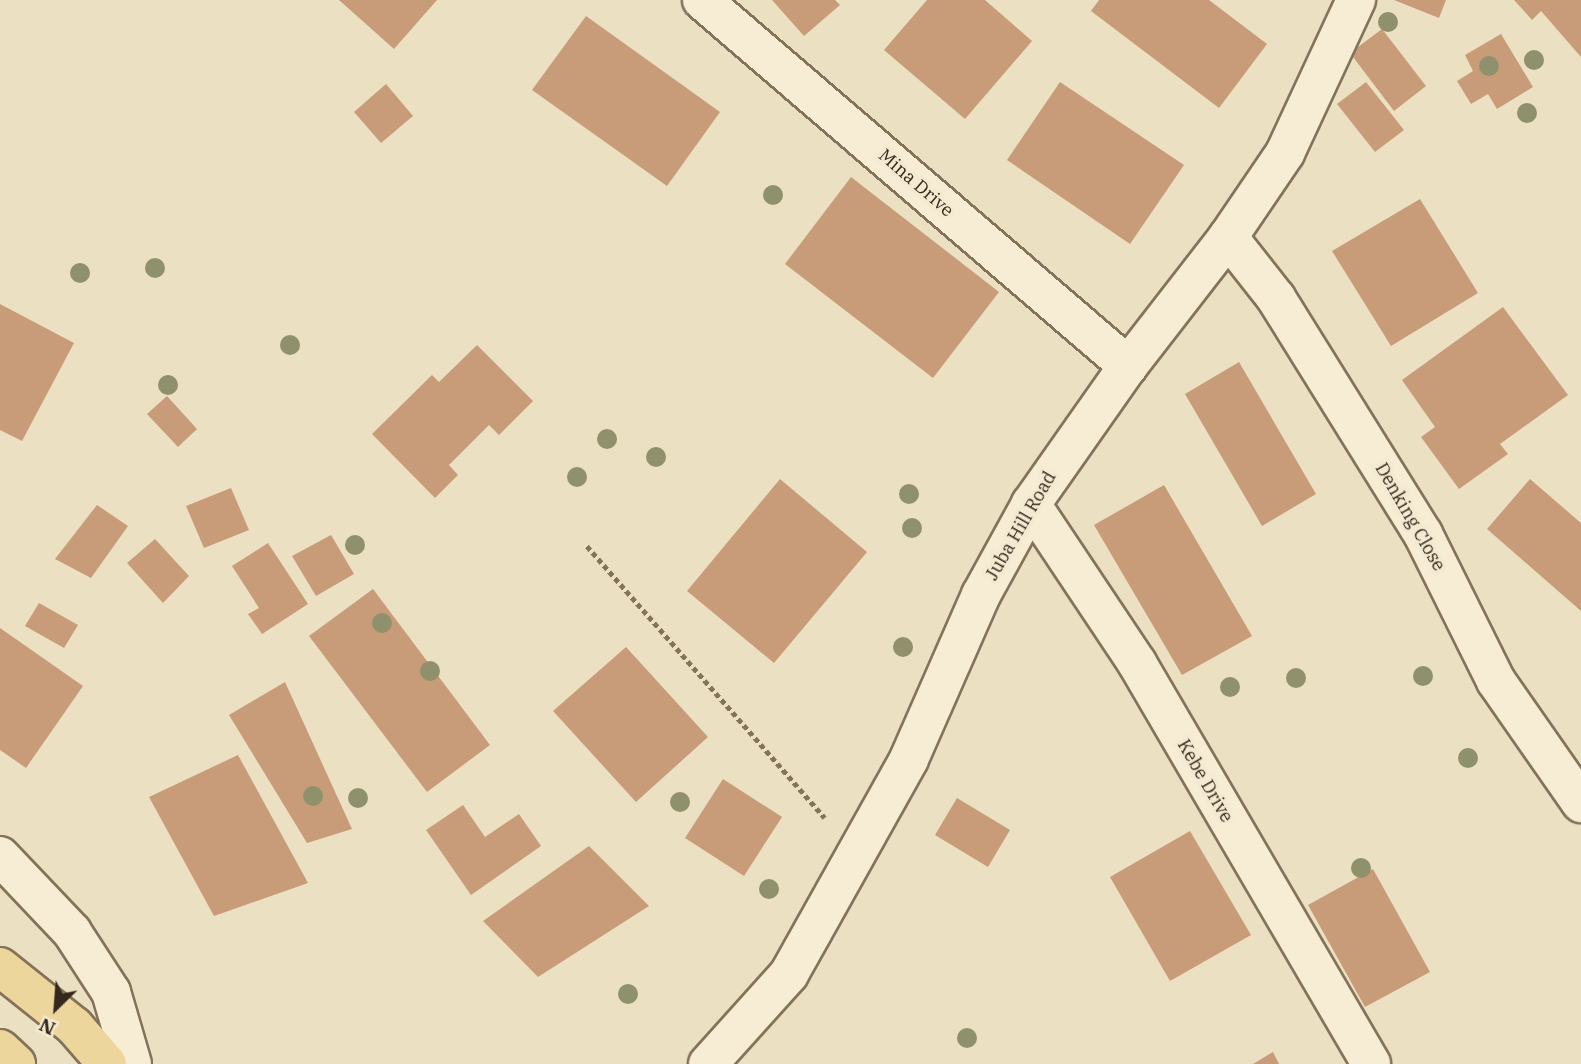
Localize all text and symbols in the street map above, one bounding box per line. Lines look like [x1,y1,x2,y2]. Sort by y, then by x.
street label: Mina Drive [874,145,958,221]
street label: Denking Close [1370,459,1450,575]
street label: Juba Hill Road [981,468,1061,584]
street label: Kebe Drive [1173,736,1237,826]
north arrow [21,973,91,1043]
text: N [35,1013,59,1041]

